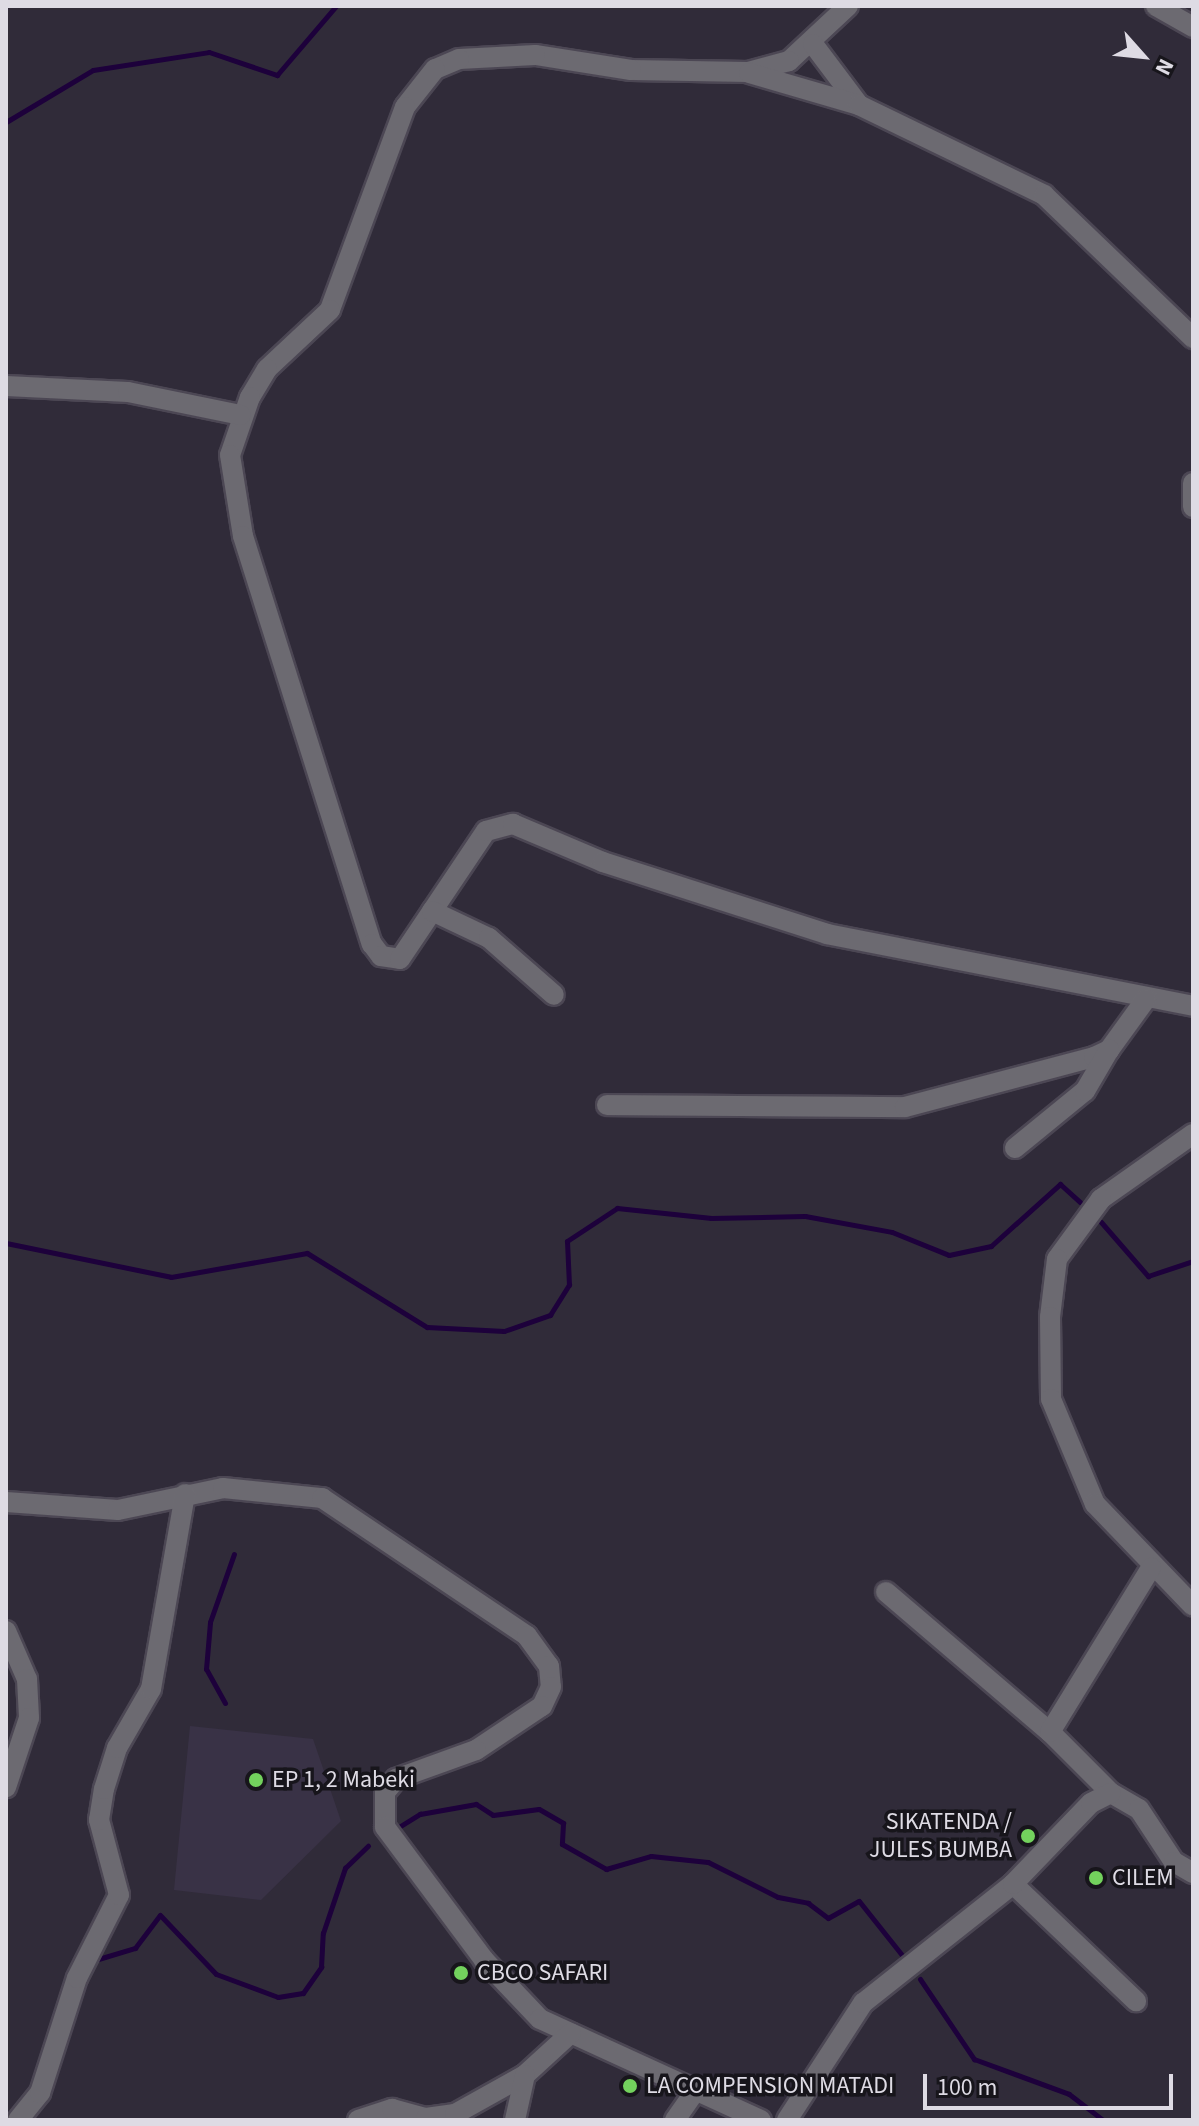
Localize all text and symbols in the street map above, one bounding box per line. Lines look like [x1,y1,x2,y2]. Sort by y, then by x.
north arrow [1103,16,1183,96]
text: N [1147,53,1182,81]
place label: EP 1, 2 Mabeki [272,1766,415,1794]
marker: EP 1, 2 Mabeki [247,1771,265,1789]
place label: SIKATENDA / JULES BUMBA [869,1808,1012,1864]
marker: SIKATENDA / JULES BUMBA [1019,1827,1037,1845]
place label: CILEM [1112,1864,1174,1892]
marker: CILEM [1087,1869,1105,1887]
place label: CBCO SAFARI [477,1959,608,1987]
marker: CBCO SAFARI [452,1964,470,1982]
scale bar [927,2058,1177,2108]
text: 100 m [937,2070,997,2105]
place label: LA COMPENSION MATADI [646,2072,894,2100]
marker: LA COMPENSION MATADI [621,2077,639,2095]

